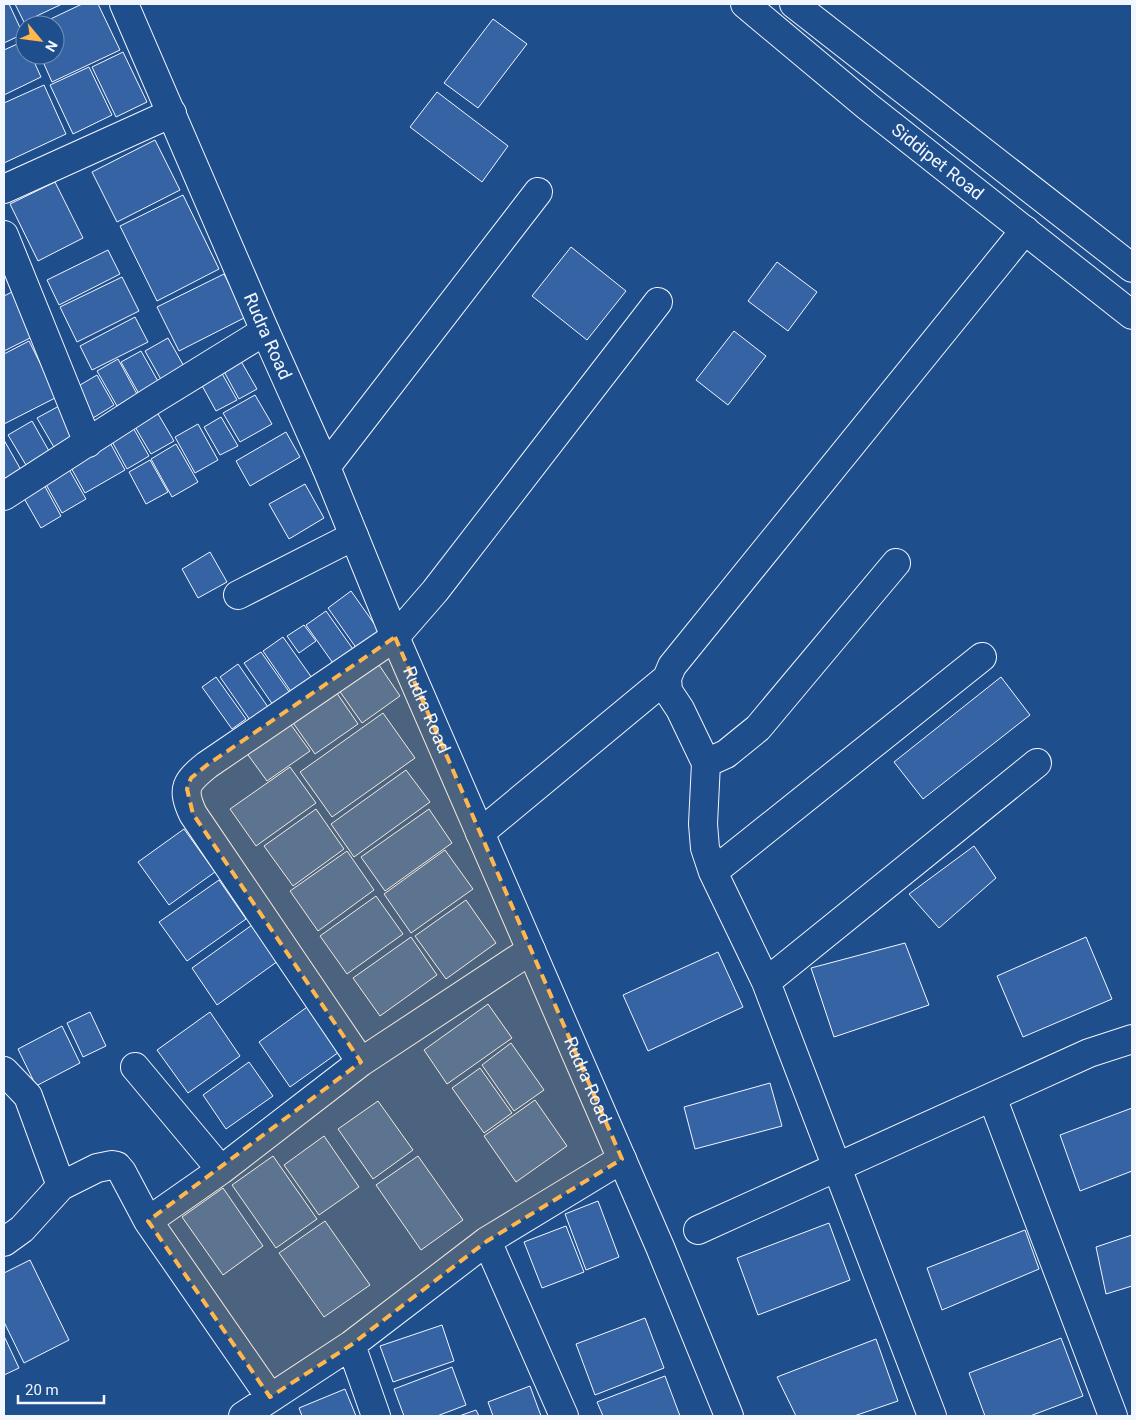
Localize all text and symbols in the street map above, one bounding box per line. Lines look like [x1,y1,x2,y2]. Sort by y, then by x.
north arrow [15,15,65,65]
text: N [42,38,61,55]
street label: Siddipet Road [888,119,988,204]
street label: Rudra Road [240,290,296,383]
street label: Rudra Road [399,663,455,756]
street label: Rudra Road [560,1034,616,1127]
scale bar [18,1372,104,1404]
text: 20 m [25,1381,59,1399]

